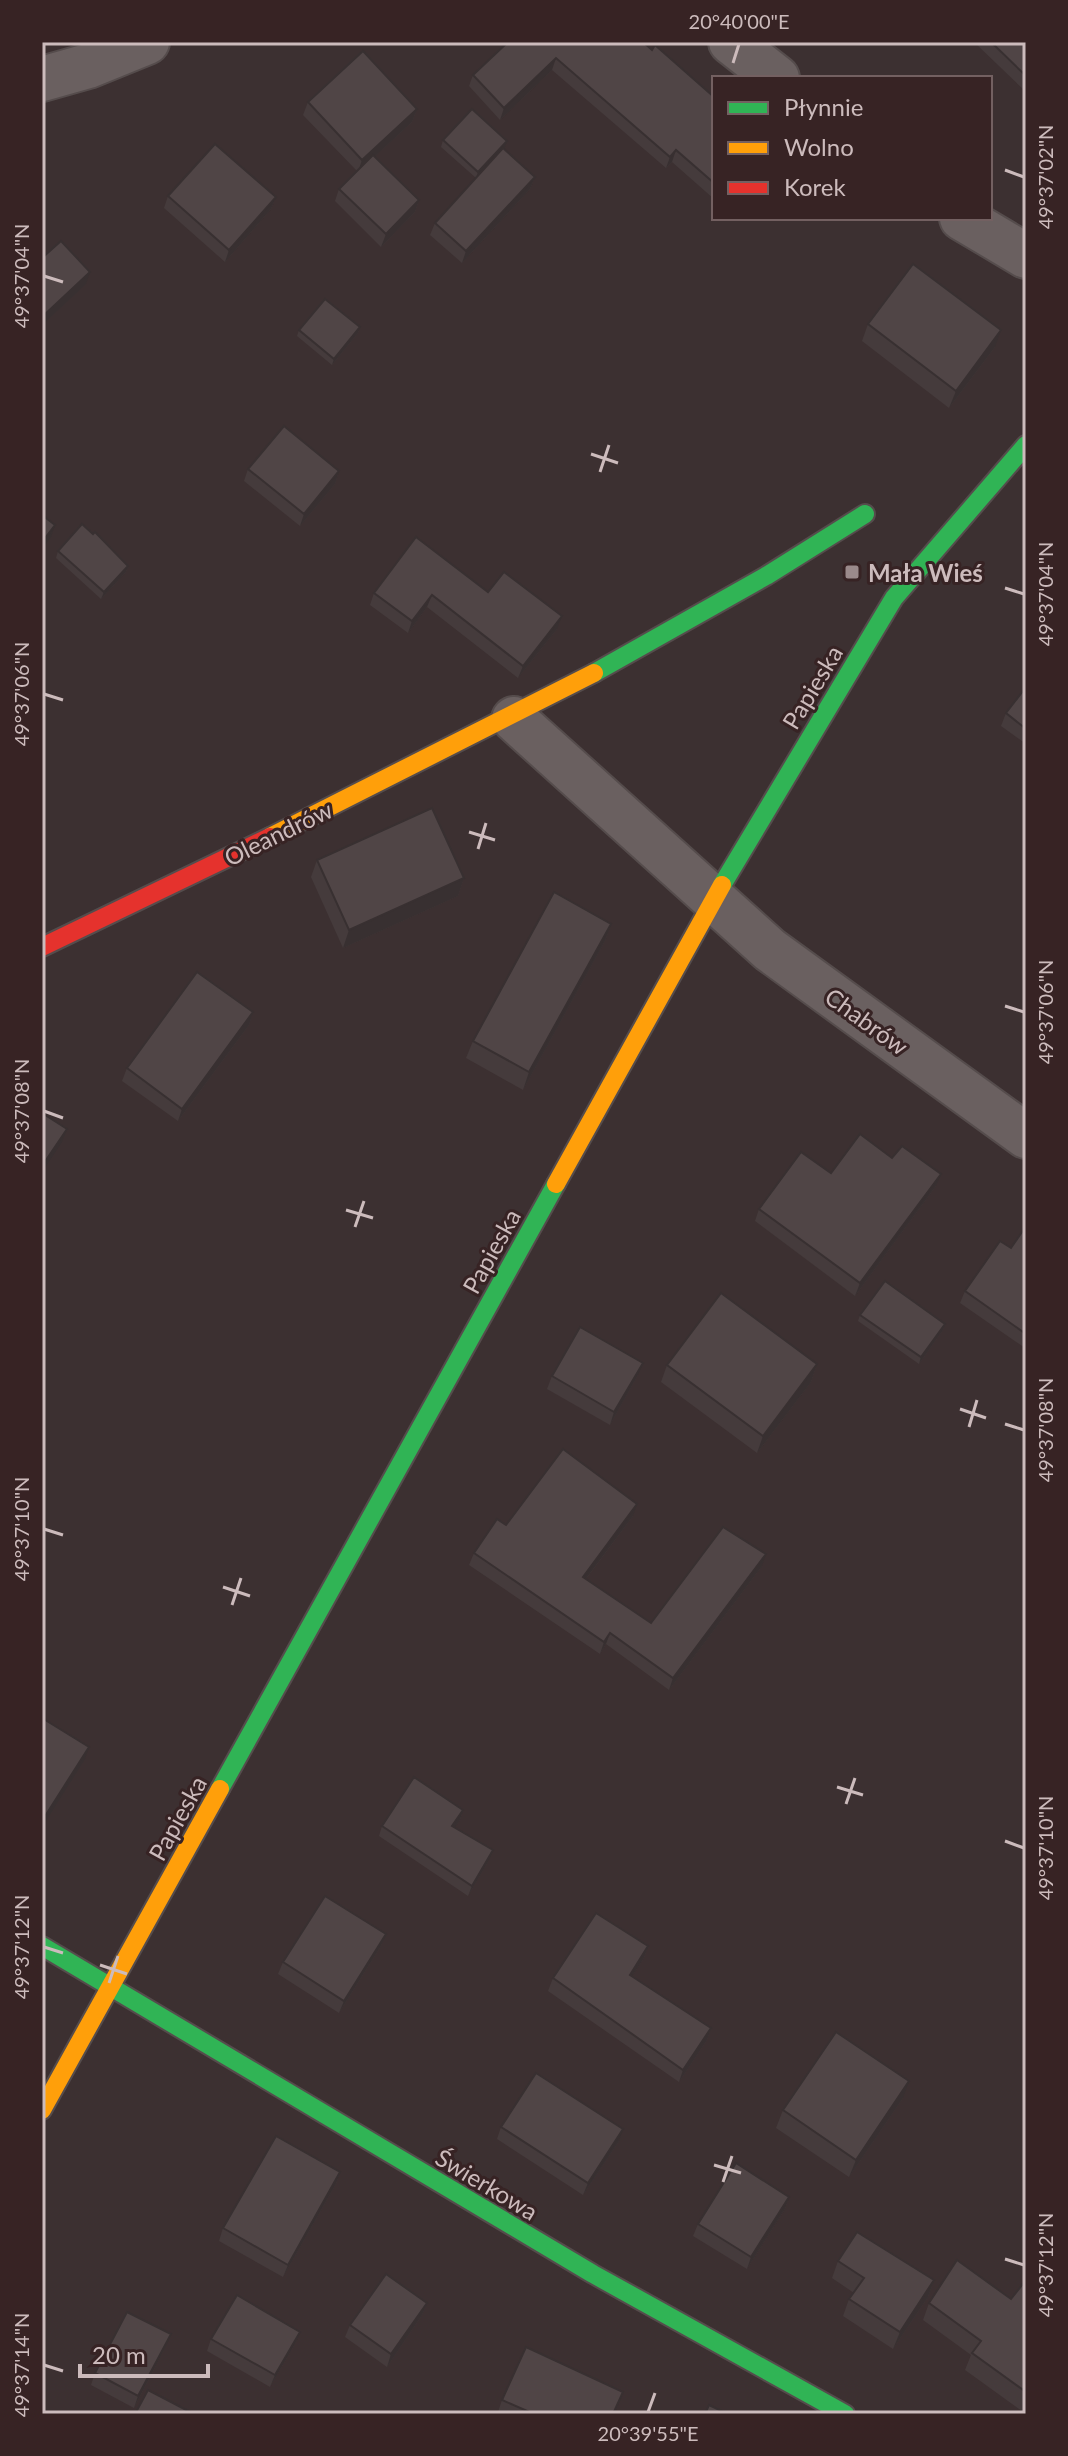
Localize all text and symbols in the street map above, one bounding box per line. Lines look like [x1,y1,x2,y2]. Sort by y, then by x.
text: 20°40'00"E [689,9,789,33]
legend [712,76,992,220]
text: Płynnie [784,92,863,121]
text: 49°37'02"N [1033,125,1057,229]
text: Wolno [784,132,854,161]
text: Korek [784,172,847,201]
text: 49°37'04"N [9,224,33,328]
text: 49°37'04"N [1033,542,1057,646]
place label: Mała Wieś [868,558,983,587]
marker: Mała Wieś [843,563,861,581]
street label: Papieska [776,640,848,734]
text: 49°37'06"N [9,642,33,746]
street label: Oleandrów [219,794,337,872]
text: 49°37'06"N [1033,960,1057,1064]
street label: Chabrów [820,981,914,1061]
text: 49°37'08"N [9,1059,33,1163]
street label: Papieska [456,1204,526,1298]
text: 49°37'08"N [1033,1378,1057,1482]
text: 49°37'10"N [9,1477,33,1581]
street label: Papieska [142,1771,212,1865]
text: 49°37'10"N [1033,1796,1057,1900]
text: 49°37'12"N [9,1895,33,1999]
street label: Świerkowa [431,2142,543,2226]
text: 49°37'12"N [1033,2213,1057,2317]
text: 49°37'14"N [9,2313,33,2417]
scale bar [80,2328,208,2378]
text: 20 m [92,2340,146,2369]
text: 20°39'55"E [598,2421,698,2445]

